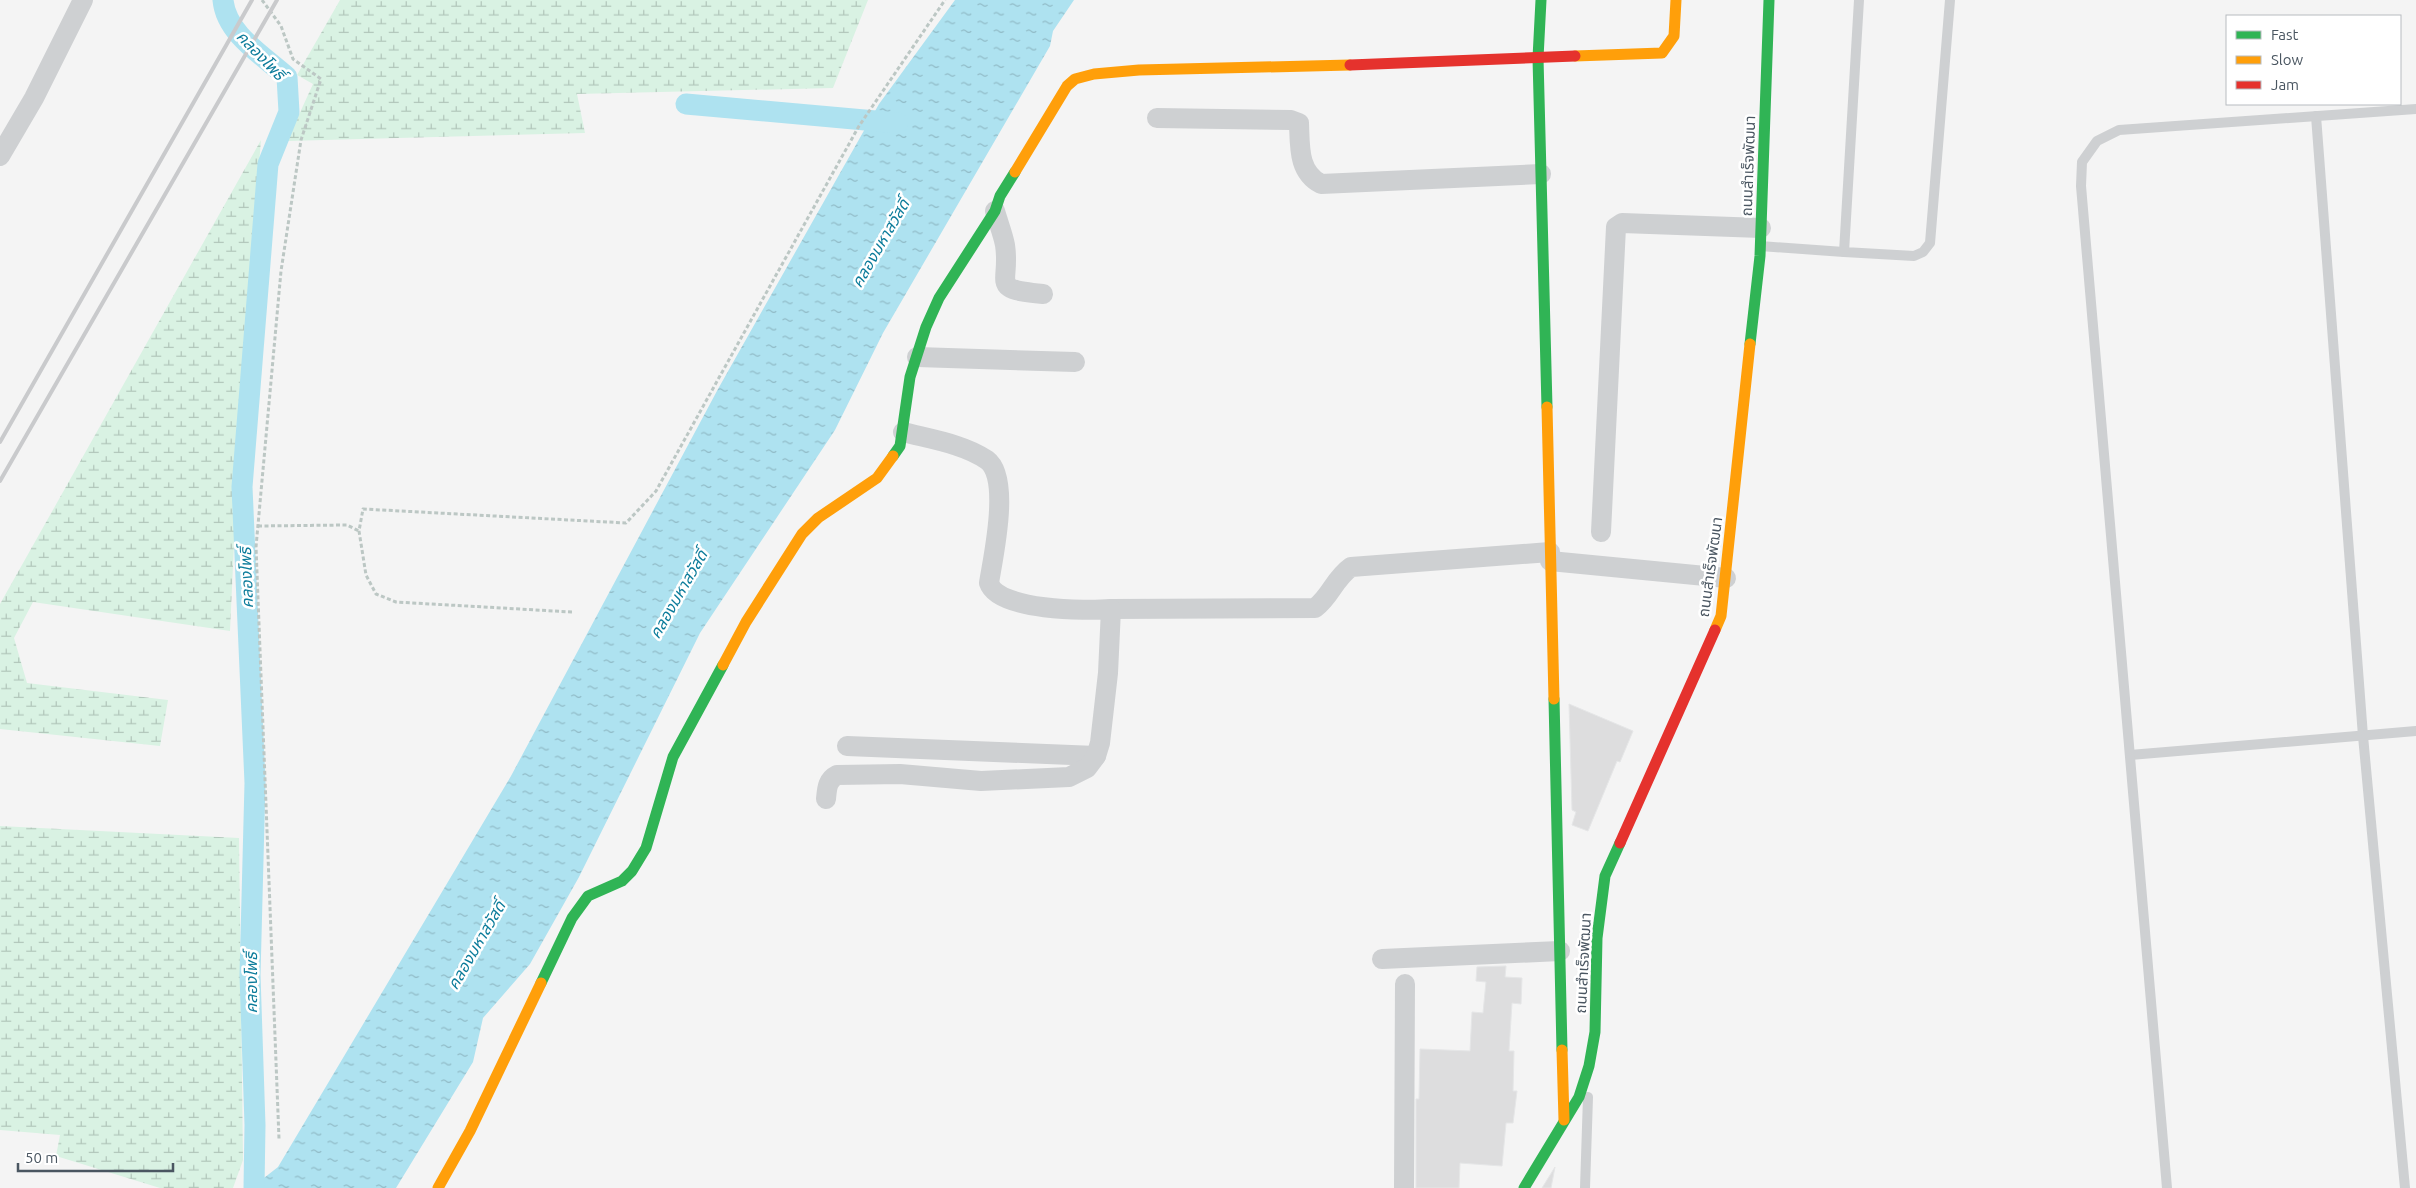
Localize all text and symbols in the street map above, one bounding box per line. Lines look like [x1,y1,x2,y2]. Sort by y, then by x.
legend [2226,15,2401,105]
text: Fast [2271,26,2299,43]
water label: คลองโพธิ์ [233,27,292,86]
text: Slow [2271,51,2304,68]
text: Jam [2271,76,2299,93]
street label: ถนนสำเร็จพัฒนา [1738,115,1758,217]
water label: คลองมหาสวัสดิ์ [848,192,914,290]
street label: ถนนสำเร็จพัฒนา [1695,516,1725,618]
water label: คลองโพธิ์ [236,543,256,609]
water label: คลองมหาสวัสดิ์ [646,543,712,641]
water label: คลองมหาสวัสดิ์ [444,894,510,992]
street label: ถนนสำเร็จพัฒนา [1572,912,1594,1014]
water label: คลองโพธิ์ [242,948,260,1014]
scale bar [18,1140,172,1172]
text: 50 m [25,1149,58,1166]

